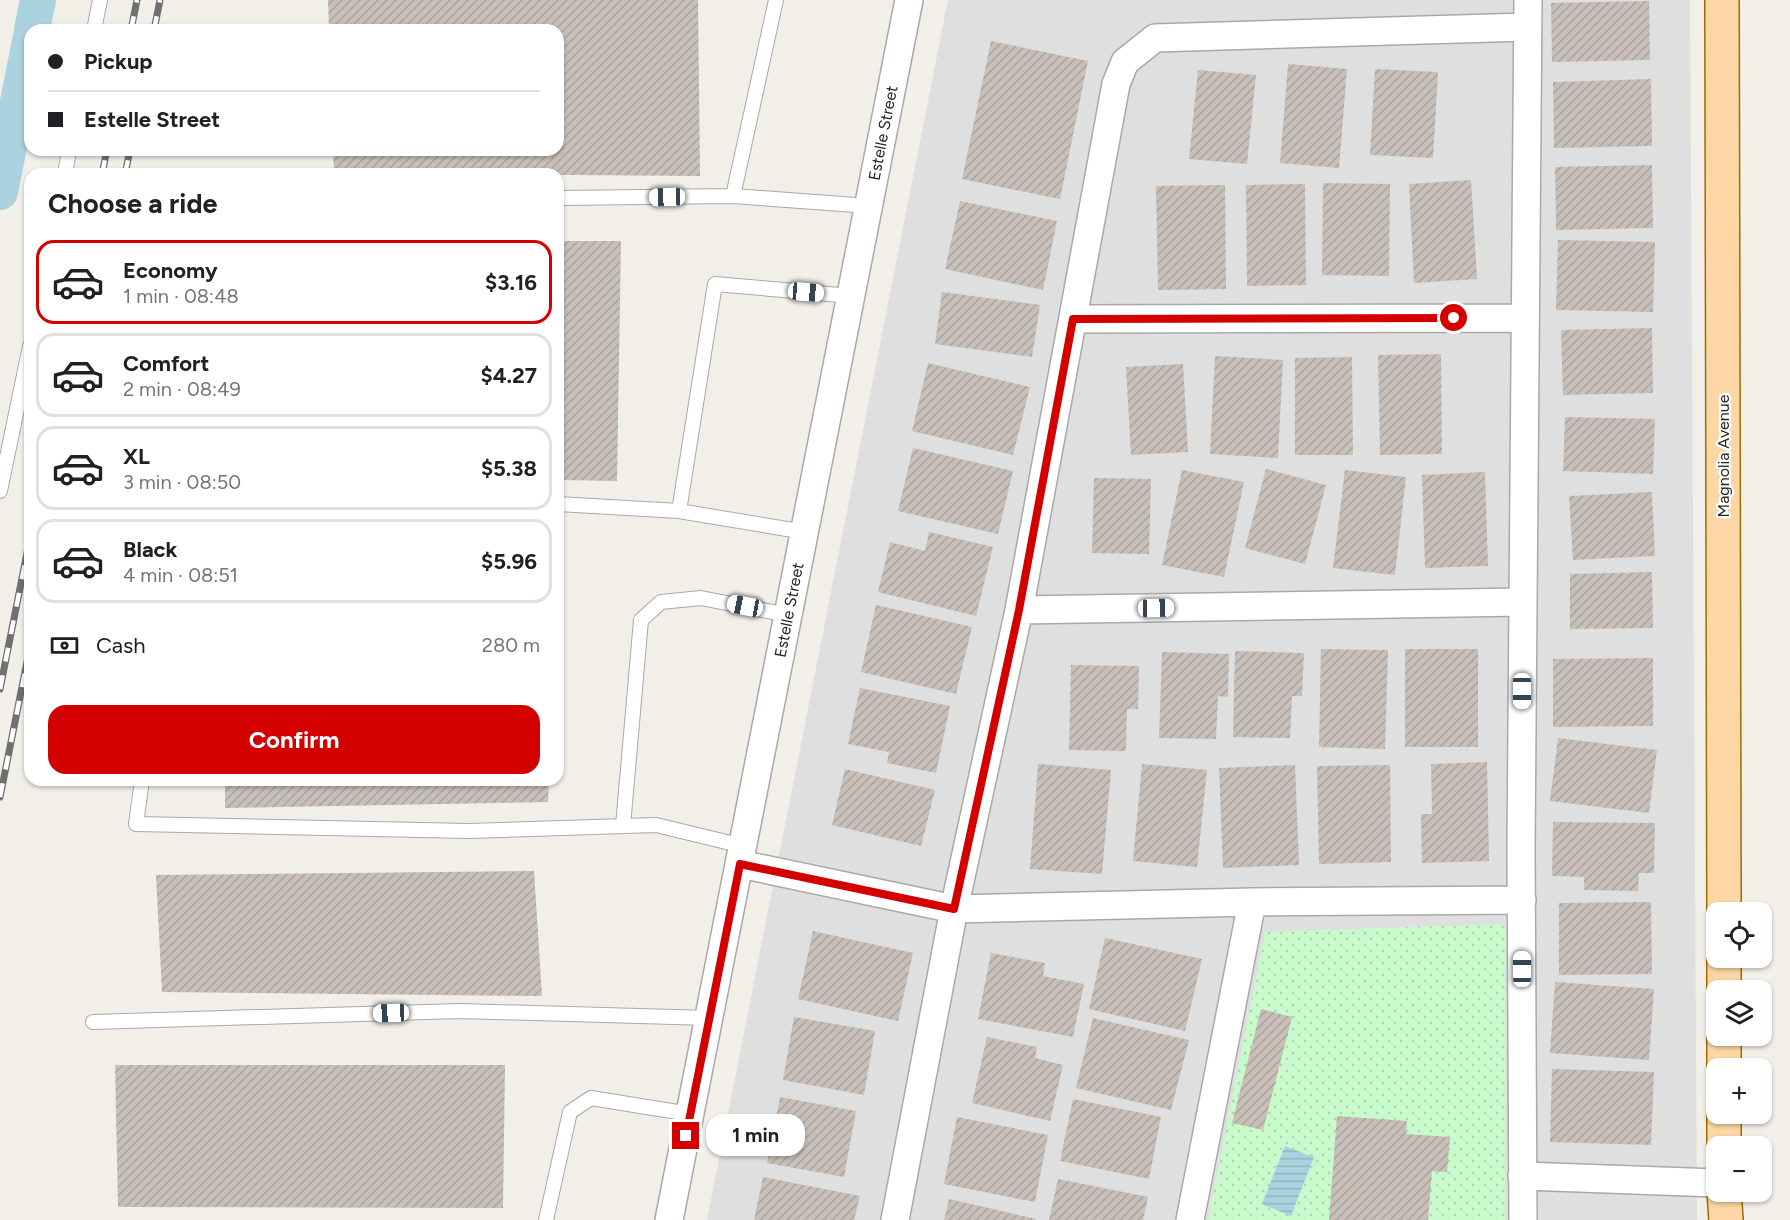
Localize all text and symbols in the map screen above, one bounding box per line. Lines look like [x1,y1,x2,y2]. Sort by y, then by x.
text: Pickup [84,48,153,75]
street label: Estelle Street [864,84,902,182]
text: Estelle Street [84,106,220,133]
text: Choose a ride [48,187,217,220]
car [649,188,685,206]
icon: car [51,255,105,309]
text: Economy [123,257,218,284]
text: $3.16 [485,269,537,296]
car [787,281,825,303]
text: 1 min · 08:48 [123,284,239,308]
route start [1440,304,1467,331]
icon: car [51,348,105,402]
text: Comfort [123,350,209,377]
text: $4.27 [480,362,537,389]
text: 2 min · 08:49 [123,377,241,401]
street label: Magnolia Avenue [1714,394,1733,517]
icon: car [51,441,105,495]
text: XL [123,443,150,470]
text: $5.38 [481,455,537,482]
text: 3 min · 08:50 [123,470,241,494]
icon: car [51,534,105,588]
text: Black [123,536,177,563]
text: $5.96 [481,548,537,575]
street label: Estelle Street [770,561,808,659]
text: 4 min · 08:51 [123,563,238,587]
car [726,594,764,618]
car [1138,599,1174,617]
icon: cash [48,629,81,662]
text: Cash [96,632,146,659]
text: 280 m [482,633,540,657]
car [1513,673,1531,709]
button: Confirm [48,705,540,774]
map controls [1706,902,1772,1202]
button: locate [1706,902,1772,968]
car [1513,951,1531,987]
button: layers [1706,980,1772,1046]
car [373,1003,409,1023]
button: + [1706,1058,1772,1124]
callout: 1 min [707,1115,806,1157]
route end [672,1122,699,1149]
text: 1 min [732,1123,779,1147]
button: − [1706,1136,1772,1202]

